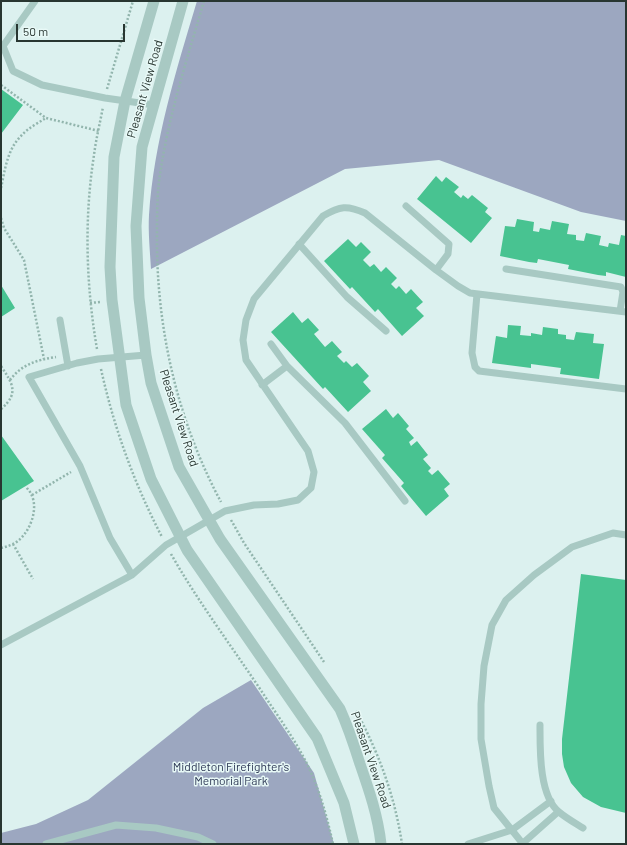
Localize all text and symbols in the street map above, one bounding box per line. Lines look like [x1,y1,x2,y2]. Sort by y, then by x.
scale bar [18,16,127,42]
text: 50 m [23,24,48,38]
street label: Pleasant View Road [124,38,166,140]
street label: Pleasant View Road [156,368,202,468]
street label: Pleasant View Road [348,710,394,810]
park label: Middleton Firefighter's Memorial Park [173,760,289,788]

